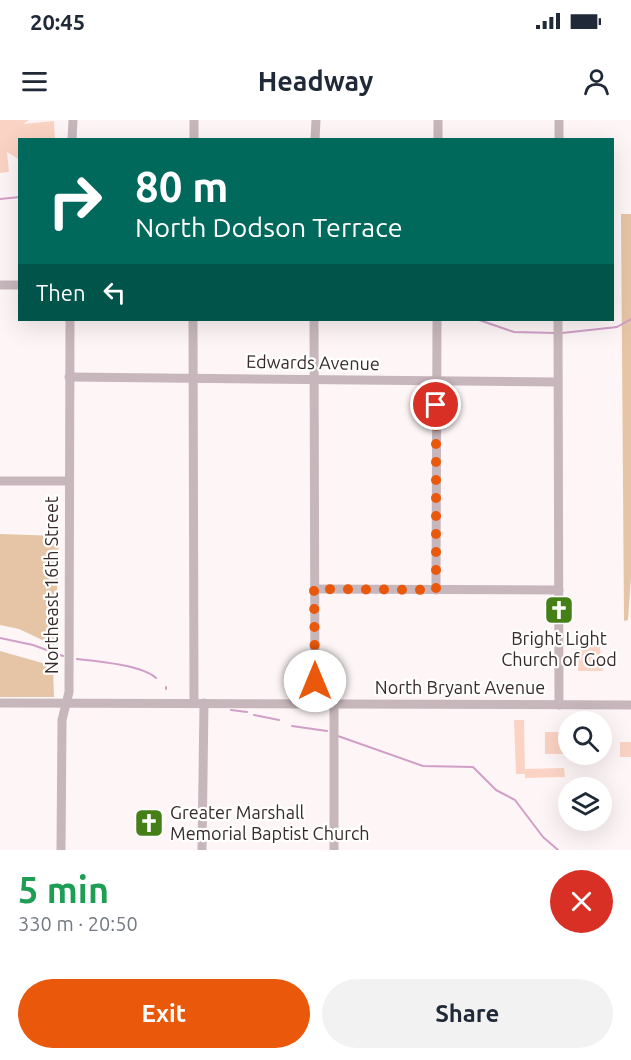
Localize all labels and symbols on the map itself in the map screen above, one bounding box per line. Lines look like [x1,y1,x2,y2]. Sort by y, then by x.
street label: Edwards Avenue [246,351,380,373]
pin [410,379,461,430]
street label: Northeast 16th Street [41,496,61,674]
church icon: Bright Light Church of God [543,594,575,626]
place label: Bright Light Church of God [501,628,617,669]
position arrow [283,649,347,713]
street label: North Bryant Avenue [375,677,545,697]
place label: Greater Marshall Memorial Baptist Church [170,802,370,843]
church icon: Greater Marshall Memorial Baptist Church [133,807,165,839]

